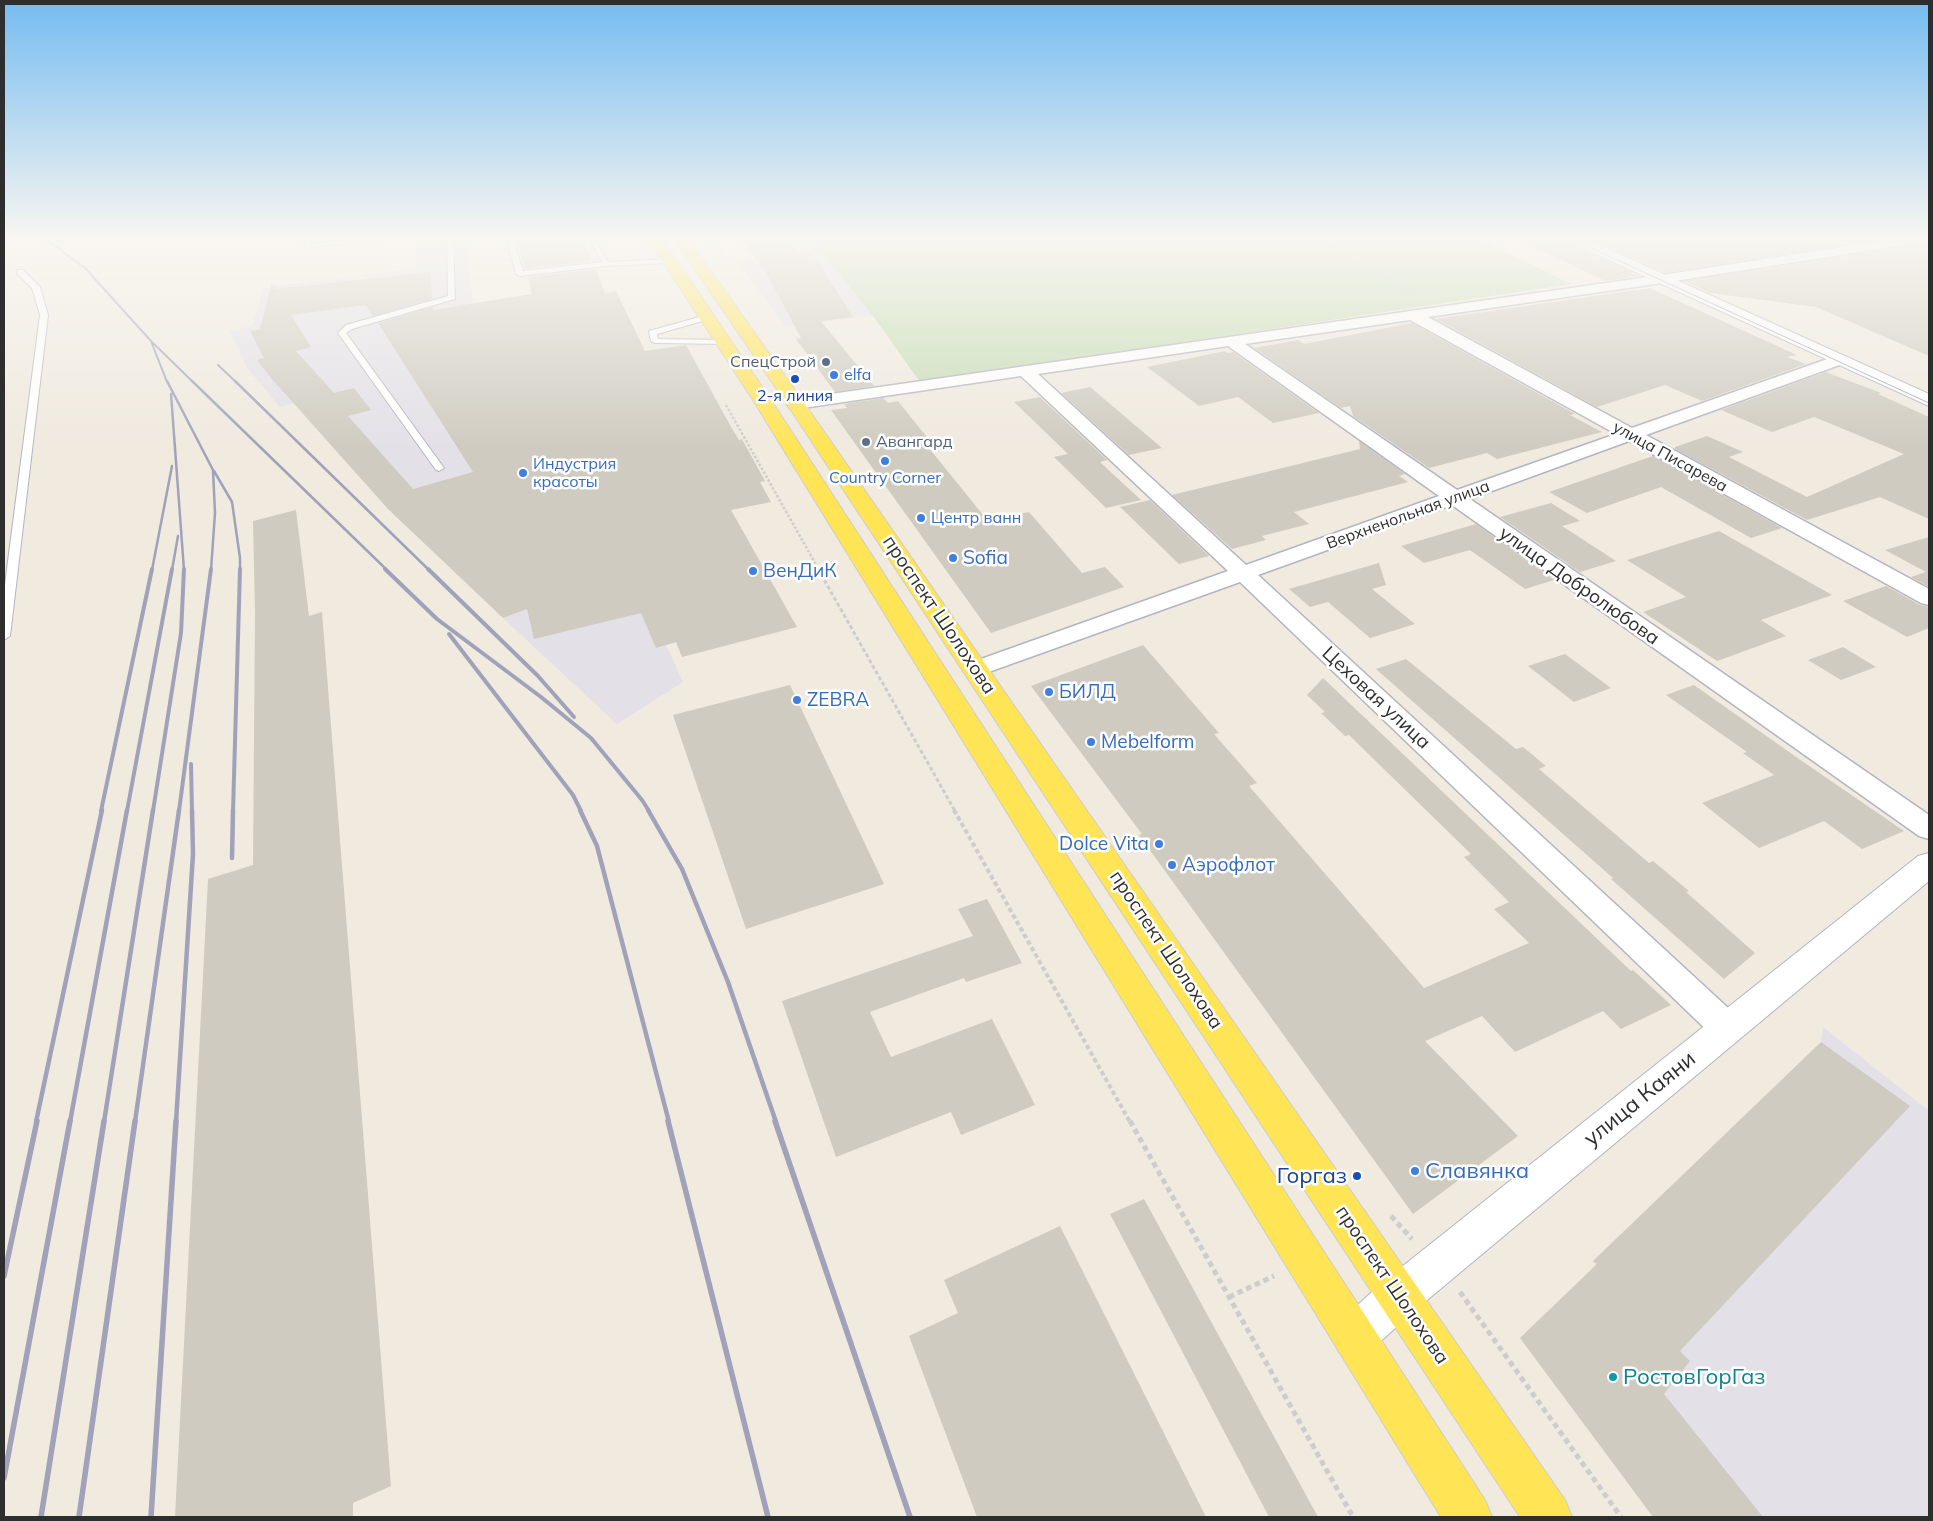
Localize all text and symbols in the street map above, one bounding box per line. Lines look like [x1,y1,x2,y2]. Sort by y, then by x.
place label: СпецСтрой [730,352,816,372]
marker: СпецСтрой [820,356,832,368]
place label: elfa [844,365,871,385]
marker: elfa [828,369,840,381]
marker: 2-я линия [789,373,801,385]
place label: 2-я линия [757,386,833,406]
street label: улица Писарева [1609,418,1731,496]
place label: Авангард [876,432,952,452]
marker: Авангард [860,436,872,448]
place label: Индустрия красоты [533,454,616,492]
marker: Country Corner [879,455,891,467]
marker: Индустрия красоты [517,467,529,479]
place label: Country Corner [829,468,941,488]
street label: Верхненольная улица [1324,477,1492,553]
place label: Центр ванн [931,508,1021,528]
marker: Центр ванн [915,512,927,524]
street label: улица Добролюбова [1494,522,1664,650]
street label: проспект Шолохова [878,532,1000,698]
place label: Sofia [963,547,1008,569]
marker: Sofia [947,552,959,564]
place label: ВенДиК [763,560,837,582]
marker: ВенДиК [747,565,759,577]
street label: Цеховая улица [1317,642,1435,754]
place label: БИЛД [1059,681,1116,703]
marker: БИЛД [1043,686,1055,698]
place label: ZEBRA [807,689,869,711]
marker: ZEBRA [791,694,803,706]
place label: Mebelform [1101,731,1194,753]
marker: Mebelform [1085,736,1097,748]
place label: Dolce Vita [1059,833,1149,855]
marker: Dolce Vita [1153,838,1165,850]
place label: Аэрофлот [1182,854,1275,876]
marker: Аэрофлот [1166,859,1178,871]
street label: проспект Шолохова [1105,867,1227,1033]
street label: улица Каяни [1579,1046,1701,1152]
place label: Славянка [1425,1158,1529,1184]
place label: Горгаз [1277,1163,1347,1189]
marker: Славянка [1409,1165,1421,1177]
marker: Горгаз [1351,1170,1363,1182]
street label: проспект Шолохова [1331,1202,1453,1368]
place label: РостовГорГаз [1623,1364,1766,1390]
marker: РостовГорГаз [1607,1371,1619,1383]

